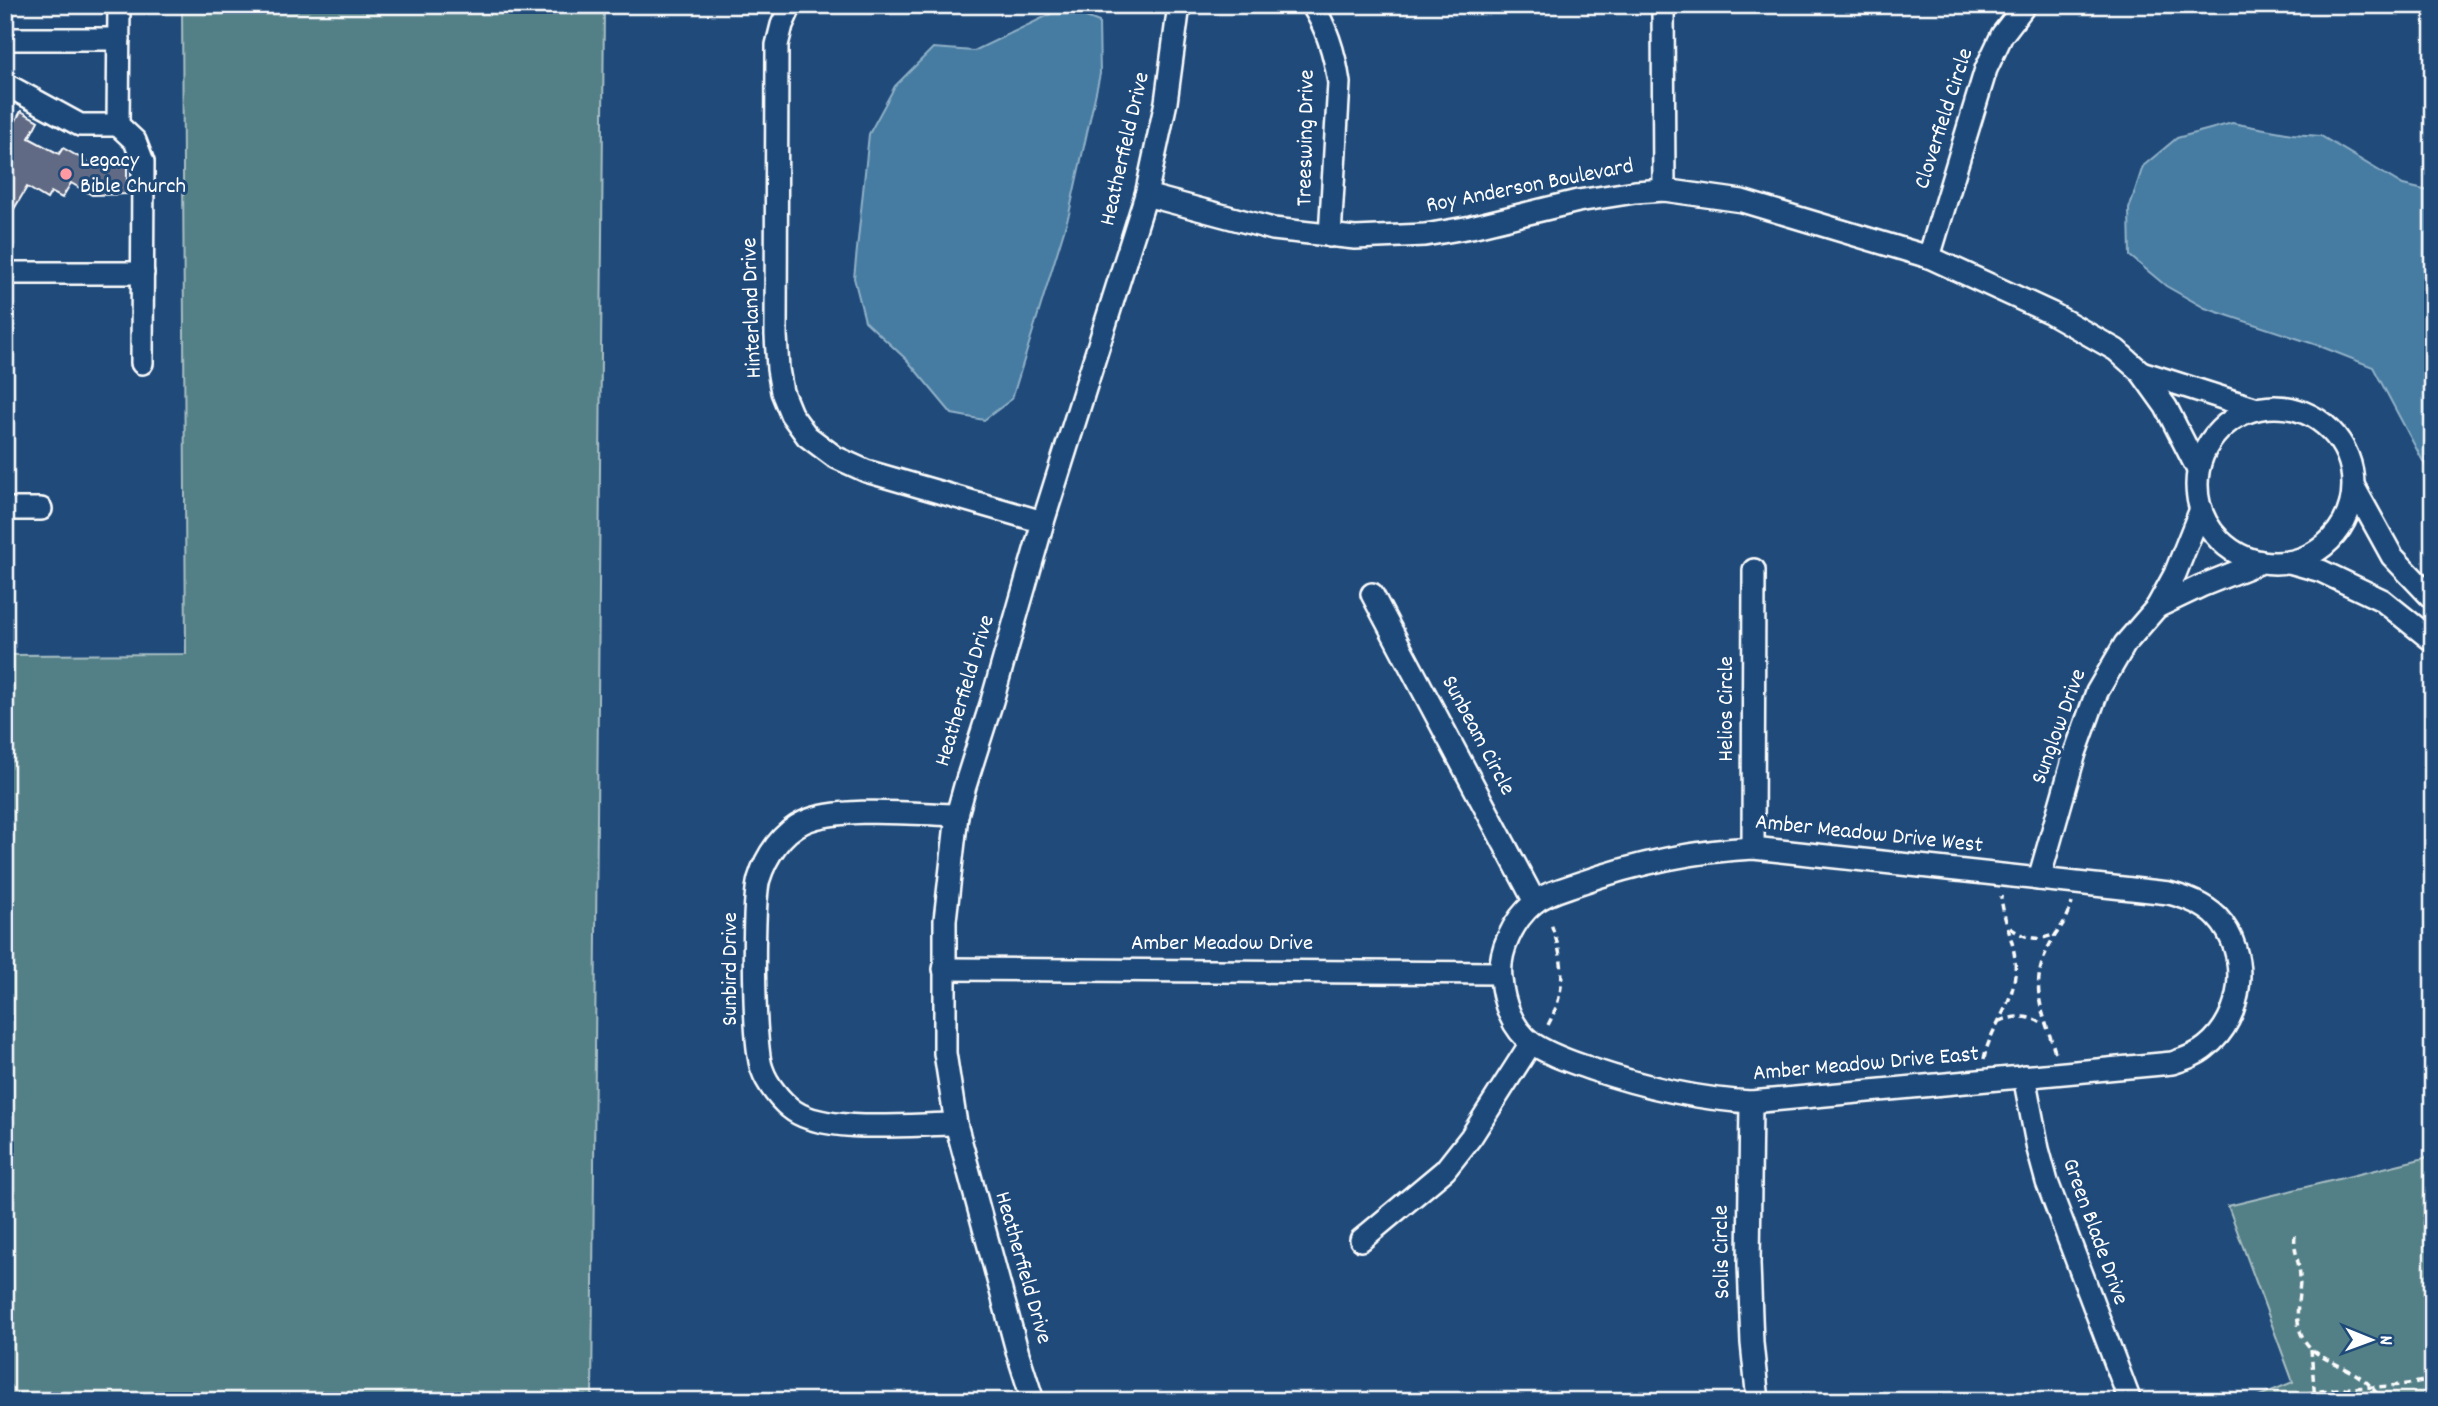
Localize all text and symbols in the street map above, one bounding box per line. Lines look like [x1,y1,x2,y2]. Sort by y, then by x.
street label: Cloverfield Circle [1907,44,1983,194]
street label: Heatherfield Drive [1092,69,1160,229]
street label: Treeswing Drive [1289,69,1325,207]
place label: Legacy Bible Church [80,145,186,204]
street label: Roy Anderson Boulevard [1423,151,1637,223]
marker: Legacy Bible Church [58,166,74,182]
street label: Hinterland Drive [734,237,772,379]
street label: Heatherfield Drive [927,611,1005,771]
street label: Helios Circle [1711,656,1744,762]
street label: Sunglow Drive [2024,665,2096,789]
street label: Sunbeam Circle [1432,670,1522,802]
street label: Amber Meadow Drive West [1753,807,1985,863]
street label: Sunbird Drive [715,912,748,1026]
street label: Amber Meadow Drive [1131,928,1313,961]
street label: Amber Meadow Drive East [1752,1039,1980,1091]
street label: Green Blade Drive [2052,1154,2136,1310]
street label: Heatherfield Drive [985,1188,1059,1348]
street label: Solis Circle [1706,1205,1740,1299]
north arrow [2336,1304,2406,1374]
text: N [2371,1335,2398,1345]

